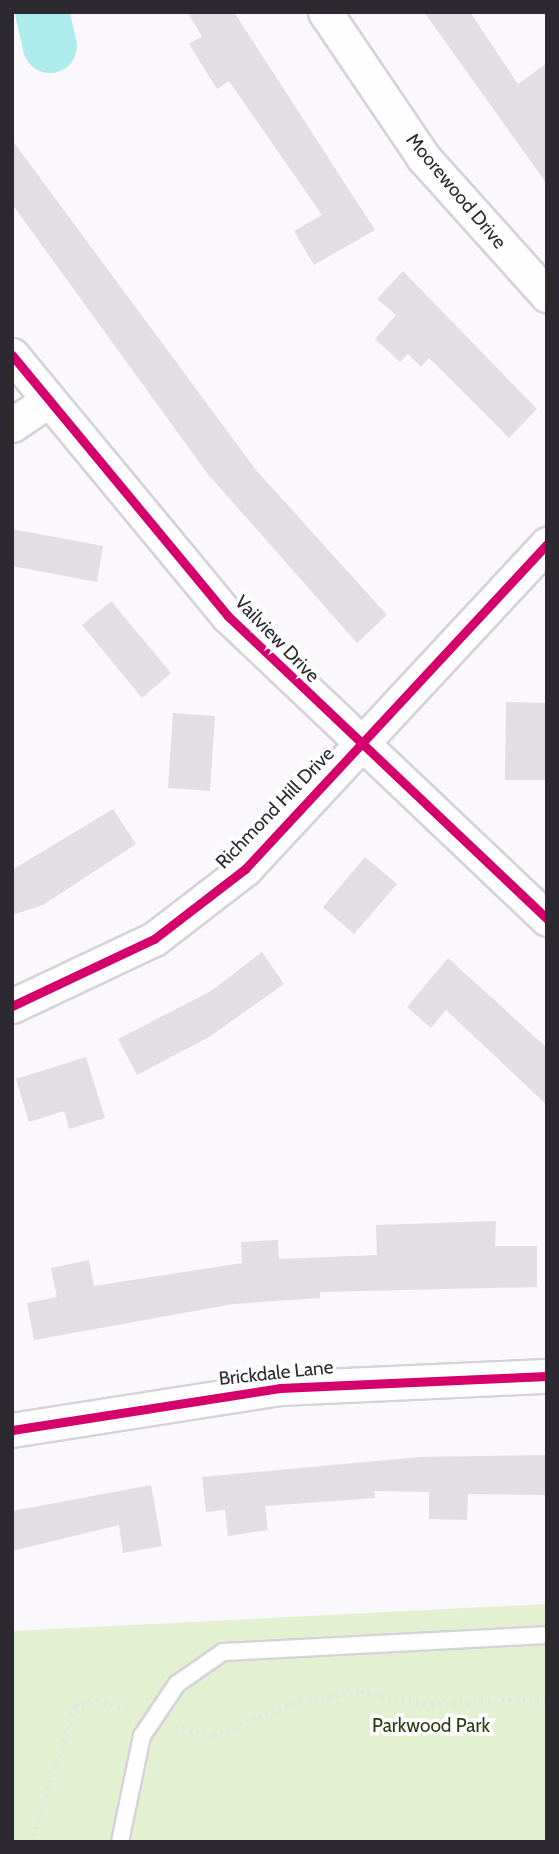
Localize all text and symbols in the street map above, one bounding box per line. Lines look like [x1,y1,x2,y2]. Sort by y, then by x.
street label: Moorewood Drive [401,129,511,253]
street label: Vailview Drive [230,591,324,687]
street label: Richmond Hill Drive [211,743,339,873]
street label: Brickdale Lane [218,1356,334,1390]
park label: Parkwood Park [372,1715,490,1737]

